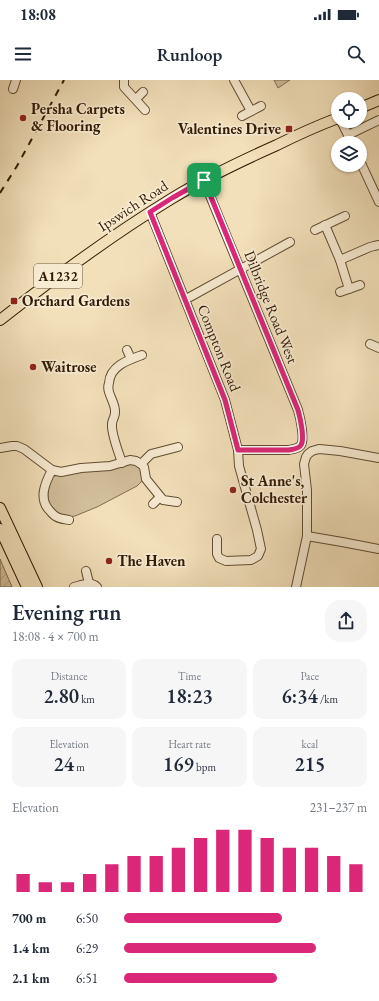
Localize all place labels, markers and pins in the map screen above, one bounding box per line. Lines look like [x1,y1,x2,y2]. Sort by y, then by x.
place label: Persha Carpets & Flooring [31,99,125,135]
marker: Persha Carpets & Flooring [18,113,28,123]
place label: Valentines Drive [178,119,281,138]
marker: Valentines Drive [284,124,294,134]
pin [187,163,221,197]
place label: Orchard Gardens [22,291,130,310]
marker: Orchard Gardens [9,296,19,306]
place label: Waitrose [41,357,97,376]
marker: Waitrose [28,362,38,372]
place label: St Anne's, Colchester [241,471,308,507]
marker: St Anne's, Colchester [228,485,238,495]
place label: The Haven [117,551,186,570]
marker: The Haven [104,556,114,566]

